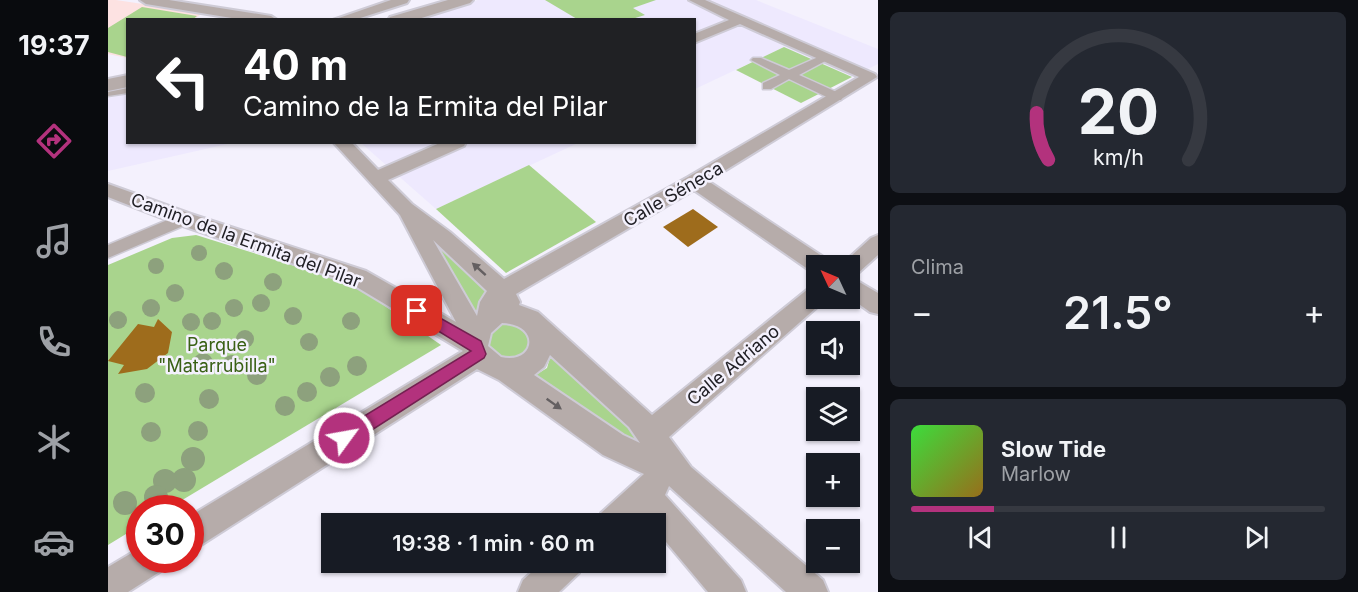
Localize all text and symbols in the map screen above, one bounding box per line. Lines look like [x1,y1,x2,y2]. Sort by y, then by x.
text: 19:37 [18,29,90,62]
text: 40 m [243,39,348,90]
icon: left [144,42,222,120]
text: 20 [1077,74,1159,149]
text: Camino de la Ermita del Pilar [243,90,608,123]
icon: directions [33,120,75,162]
text: km/h [1093,144,1143,170]
street label: Calle Séneca [620,157,726,231]
street label: Camino de la Ermita del Pilar [128,189,364,292]
icon: music [33,220,75,262]
north arrow [806,255,860,309]
map controls [806,255,860,573]
text: Clima [911,255,964,279]
one-way arrow [471,262,486,276]
pin [391,285,442,336]
text: 21.5° [1063,285,1173,340]
text: − [911,292,933,332]
text: + [1303,292,1325,332]
icon: arrive [400,294,433,327]
street label: Calle Adriano [683,320,783,410]
icon: phone [33,321,75,363]
button: sound [806,321,860,375]
park label: Parque "Matarrubilla" [158,334,276,376]
button: layers [806,387,860,441]
one-way arrow [545,398,561,410]
position arrow [312,406,376,470]
icon: climate [33,421,75,463]
text: Slow Tide [1001,436,1106,462]
button: + [806,453,860,507]
text: Marlow [1001,462,1071,486]
speed limit sign: 30 [126,495,204,573]
button: − [806,519,860,573]
icon: car [33,521,75,563]
icon: previous [964,521,997,554]
icon: pause [1102,521,1135,554]
icon: next [1240,521,1273,554]
text: 19:38 · 1 min · 60 m [392,530,595,556]

